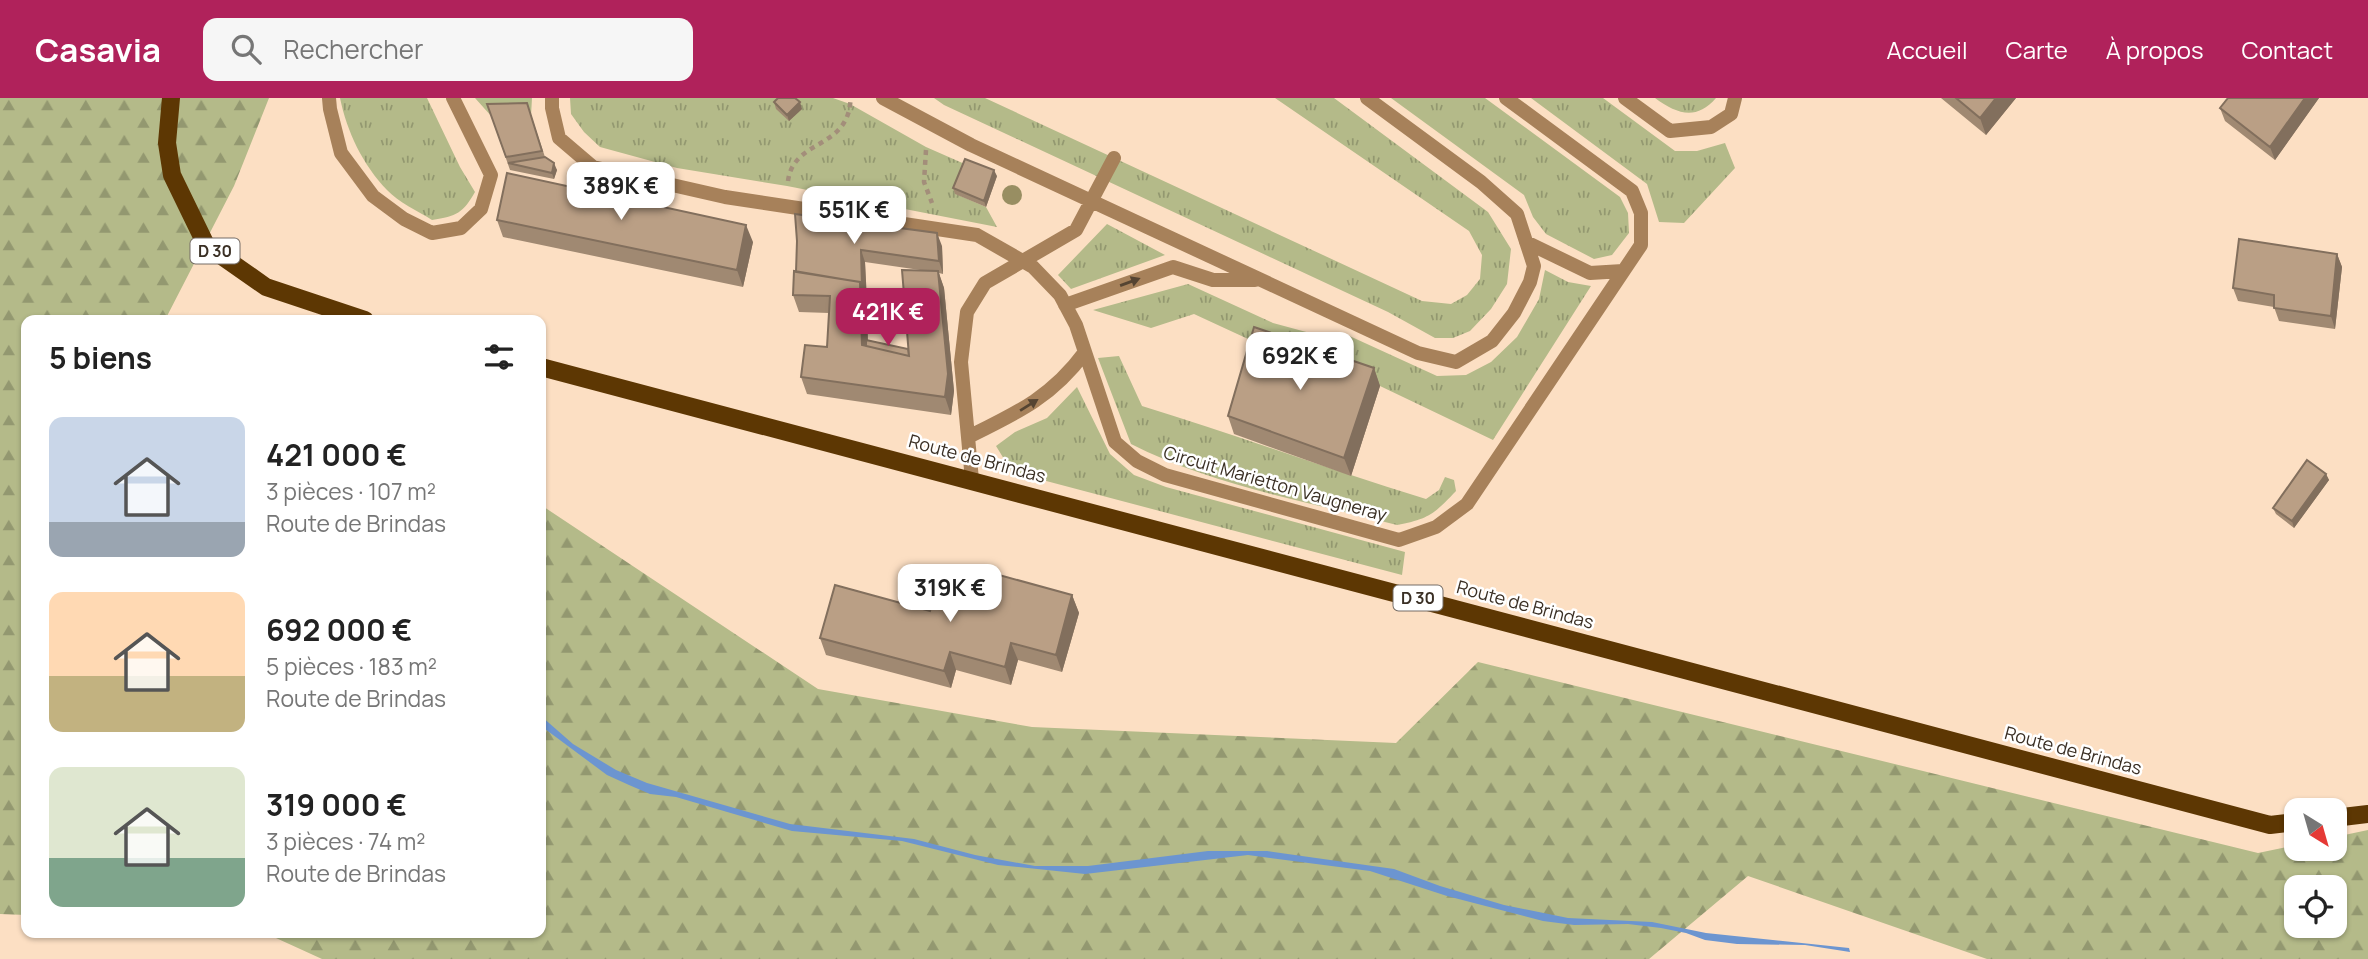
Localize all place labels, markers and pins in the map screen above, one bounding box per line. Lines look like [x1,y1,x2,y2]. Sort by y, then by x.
pin: 389K € [564,162,678,222]
pin: 551K € [797,186,911,246]
pin: 421K € [831,288,945,348]
pin: 692K € [1243,332,1357,392]
pin: 319K € [893,564,1007,624]

